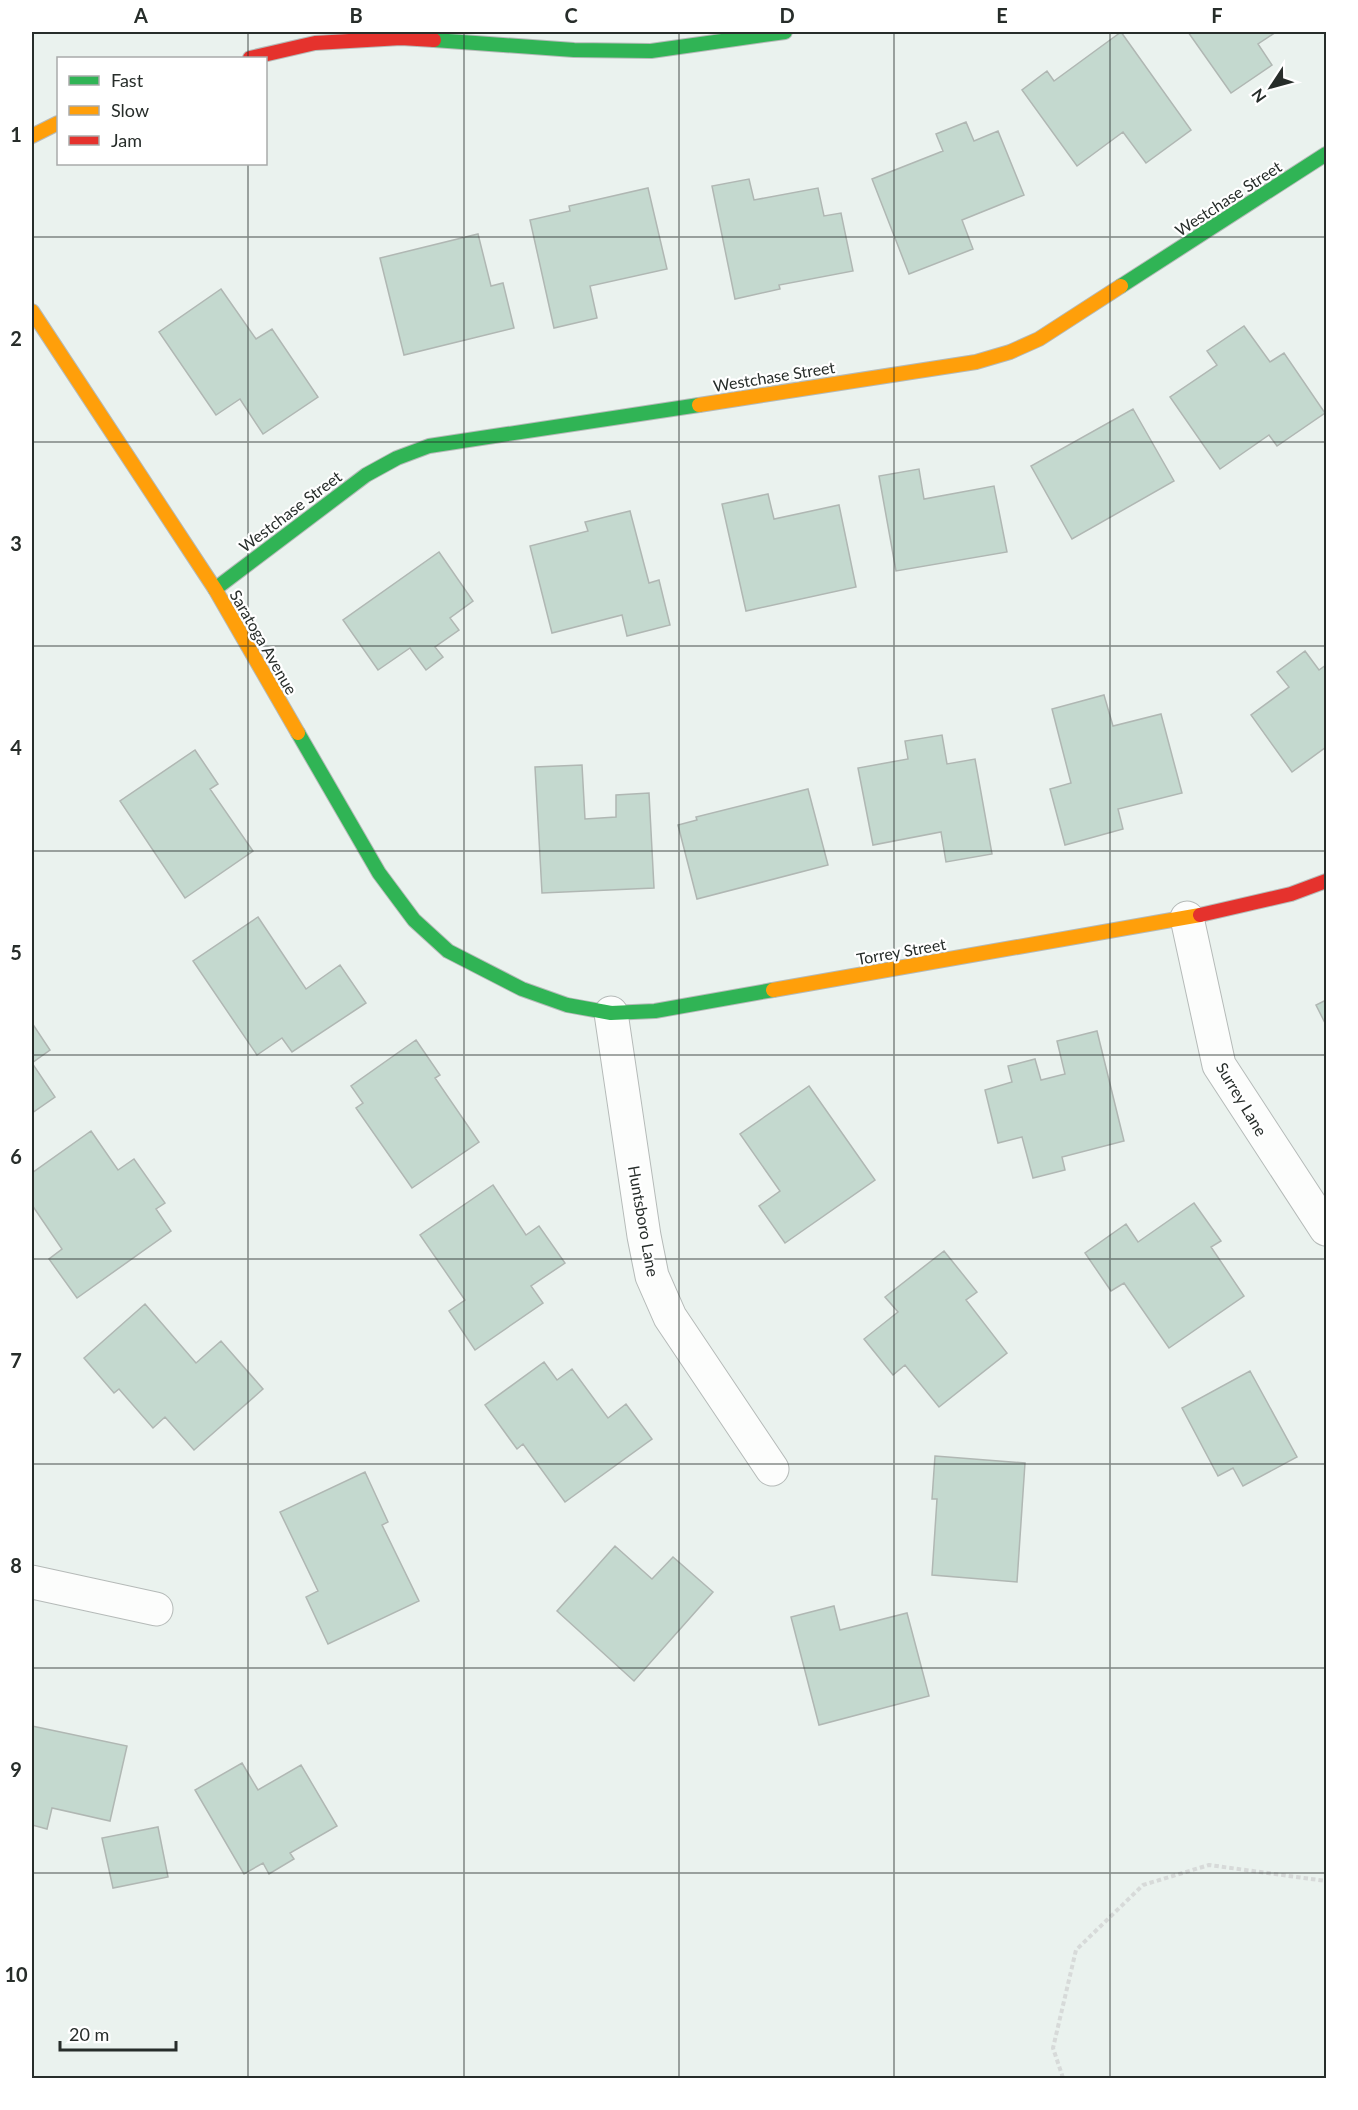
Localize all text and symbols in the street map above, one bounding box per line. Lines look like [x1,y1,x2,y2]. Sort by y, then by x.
text: A [133,3,148,27]
text: B [349,3,363,27]
text: C [564,3,578,27]
text: D [779,3,795,27]
text: E [996,3,1008,27]
text: F [1211,3,1223,27]
legend [57,57,267,165]
north arrow [1241,57,1301,117]
text: Fast [111,69,144,91]
text: N [1247,86,1270,107]
text: Slow [111,99,149,121]
text: 1 [10,122,22,146]
text: Jam [111,129,142,151]
street label: Westchase Street [1171,156,1285,239]
text: 2 [10,326,22,350]
street label: Westchase Street [712,357,836,395]
street label: Westchase Street [235,466,345,556]
text: 3 [10,531,22,555]
street label: Saratoga Avenue [226,586,302,698]
text: 4 [10,735,22,759]
street label: Torrey Street [855,934,947,968]
text: 5 [10,940,22,964]
street label: Surrey Lane [1213,1059,1271,1139]
text: 6 [10,1144,22,1168]
street label: Huntsboro Lane [625,1164,663,1278]
text: 7 [10,1348,22,1372]
text: 8 [10,1553,22,1577]
text: 9 [10,1757,22,1781]
text: 10 [4,1962,28,1986]
scale bar [60,2014,176,2052]
text: 20 m [69,2023,109,2045]

